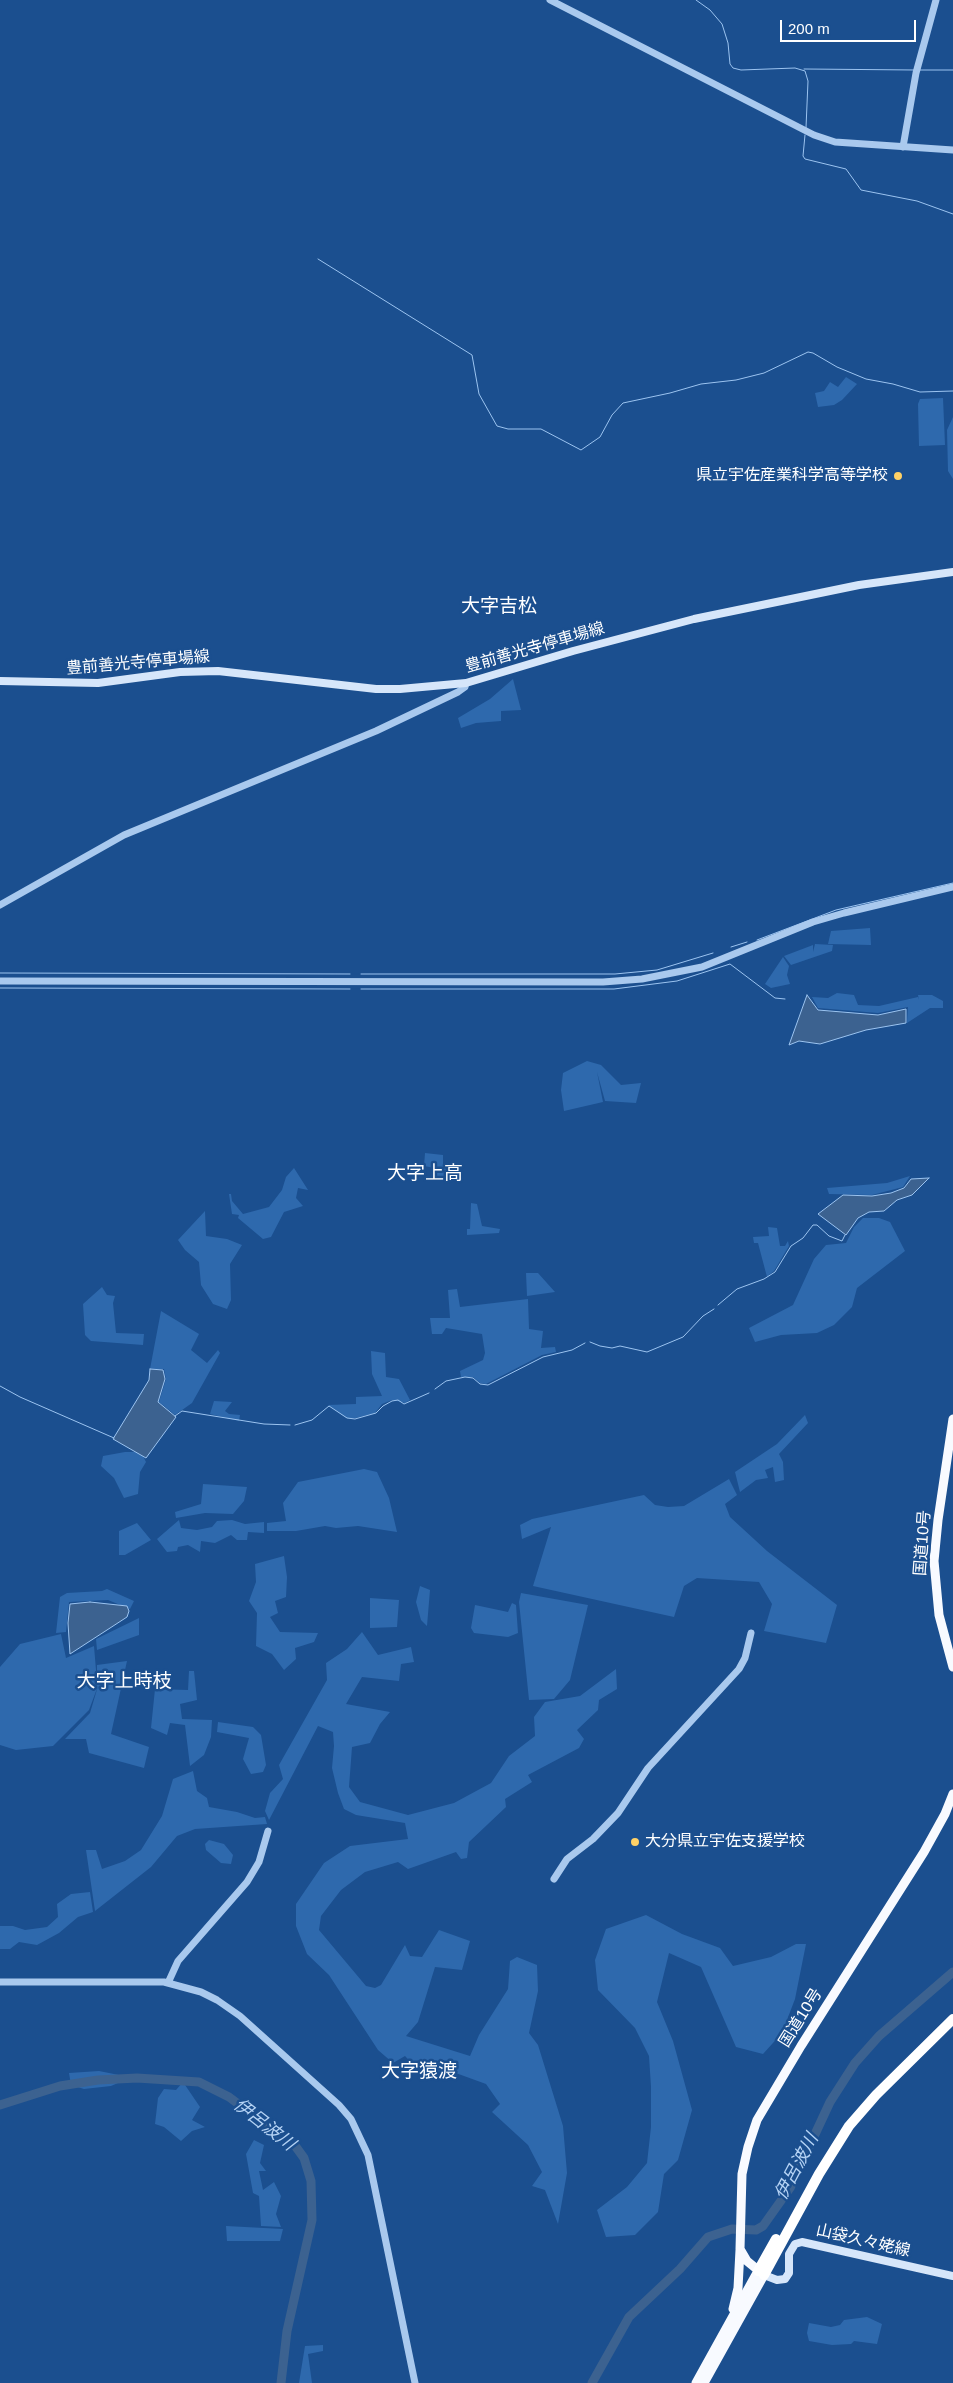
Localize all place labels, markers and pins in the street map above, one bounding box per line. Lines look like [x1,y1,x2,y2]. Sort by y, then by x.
place label: 県立宇佐産業科学高等学校 [696,466,888,486]
marker: 県立宇佐産業科学高等学校 [892,470,904,482]
place label: 大分県立宇佐支援学校 [645,1832,805,1852]
marker: 大分県立宇佐支援学校 [629,1836,641,1848]

